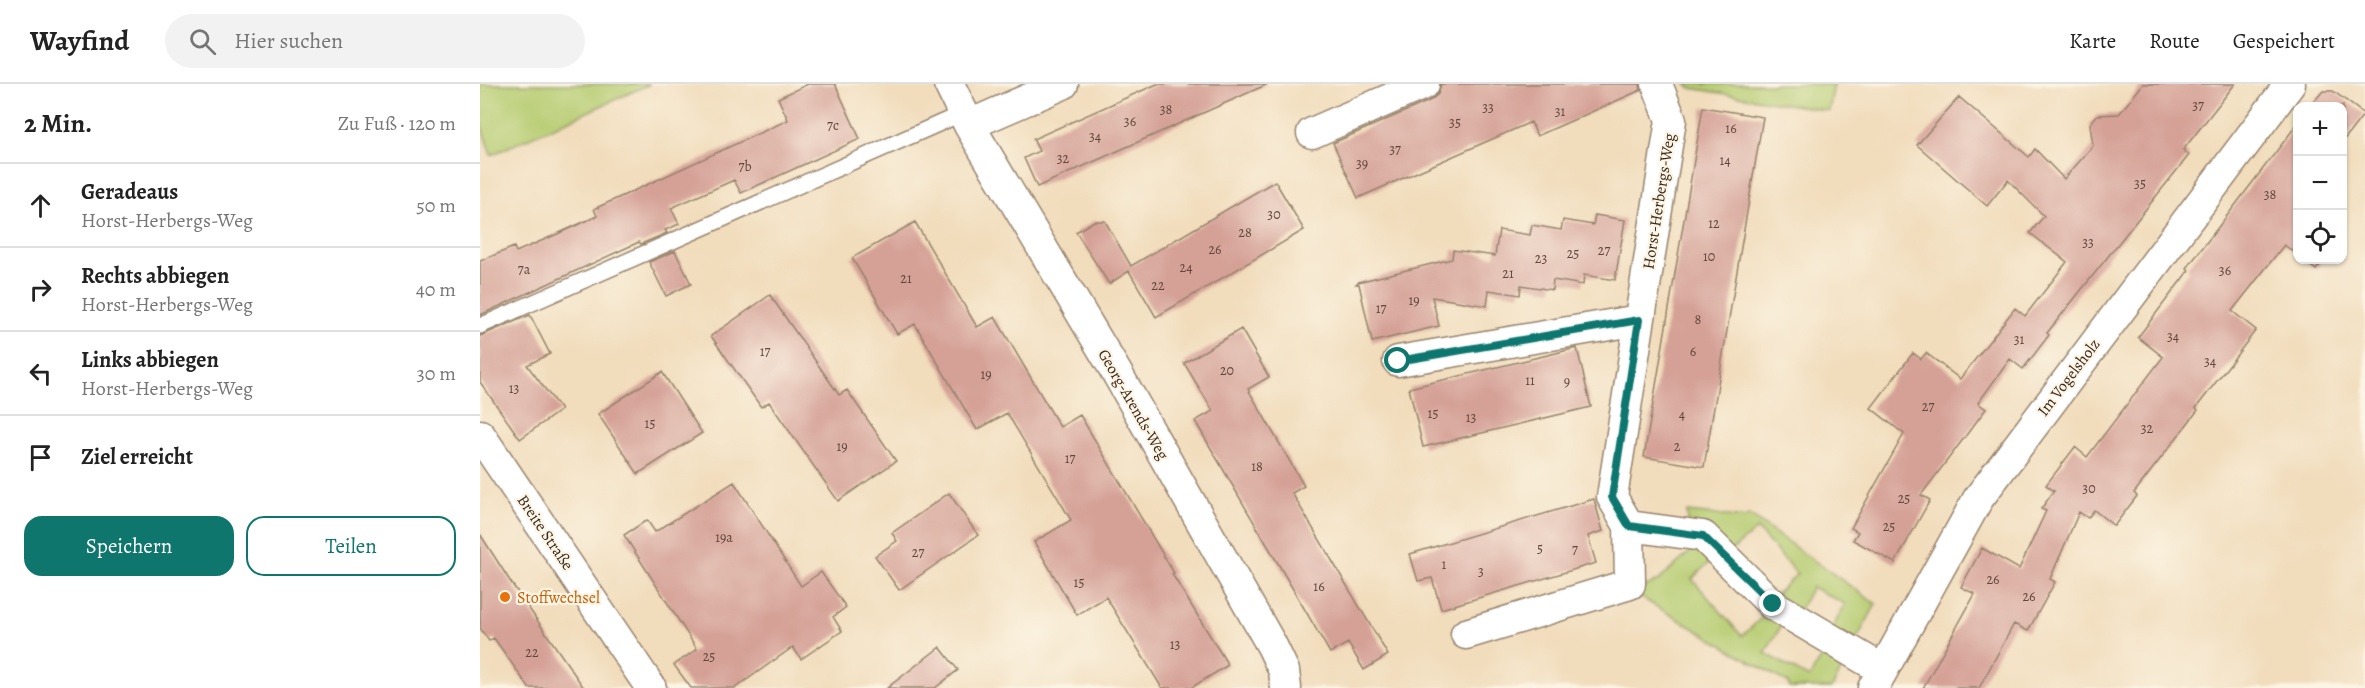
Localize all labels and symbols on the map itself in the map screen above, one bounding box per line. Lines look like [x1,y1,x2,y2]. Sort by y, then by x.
house number: 37 [2192,96,2204,115]
house number: 33 [1482,98,1494,117]
house number: 38 [1160,100,1173,119]
house number: 31 [1555,102,1566,121]
house number: 36 [1124,112,1136,131]
house number: 35 [1449,113,1461,132]
house number: 7c [827,116,839,135]
house number: 16 [1725,119,1737,138]
house number: 34 [1089,127,1101,146]
street label: Horst-Herbergs-Weg [1637,131,1681,271]
house number: 37 [1389,140,1401,159]
house number: 32 [1057,149,1070,168]
house number: 14 [1719,151,1731,170]
house number: 39 [1356,154,1368,173]
house number: 7b [739,157,752,176]
house number: 35 [2134,174,2146,193]
house number: 38 [2264,185,2277,204]
house number: 30 [1267,205,1281,224]
house number: 12 [1708,214,1720,233]
house number: 28 [1238,223,1252,242]
house number: 33 [2082,233,2094,252]
house number: 26 [1208,240,1222,259]
house number: 27 [1598,241,1610,260]
house number: 25 [1567,244,1579,263]
house number: 10 [1703,247,1715,266]
house number: 23 [1535,249,1547,268]
house number: 24 [1180,258,1193,277]
house number: 7a [518,260,531,279]
house number: 36 [2219,261,2231,280]
house number: 21 [1502,264,1514,283]
house number: 21 [900,269,912,288]
house number: 22 [1151,276,1165,295]
house number: 19 [1408,291,1420,310]
house number: 17 [1376,299,1386,318]
house number: 8 [1695,310,1702,329]
house number: 34 [2167,327,2179,346]
house number: 31 [2014,330,2025,349]
street label: Im Vogelsholz [2032,334,2105,421]
house number: 17 [760,342,770,361]
house number: 6 [1690,342,1696,361]
street label: Georg-Arends-Weg [1093,345,1174,464]
route start [1384,347,1410,373]
house number: 34 [2204,352,2216,371]
house number: 20 [1220,361,1234,380]
house number: 19 [980,365,992,384]
house number: 11 [1525,371,1535,390]
house number: 9 [1564,372,1570,391]
house number: 13 [509,379,519,398]
house number: 27 [1922,397,1934,416]
house number: 15 [1428,404,1438,423]
house number: 4 [1679,405,1685,424]
house number: 13 [1466,408,1476,427]
house number: 15 [645,414,655,433]
house number: 32 [2141,419,2154,438]
house number: 19 [836,437,848,456]
house number: 2 [1674,437,1681,456]
house number: 17 [1065,449,1075,468]
house number: 18 [1251,457,1263,476]
house number: 30 [2082,479,2096,498]
house number: 25 [1898,489,1910,508]
street label: Breite Straße [512,491,578,575]
house number: 25 [1883,517,1895,536]
house number: 19a [715,528,733,547]
house number: 5 [1537,539,1543,558]
house number: 7 [1572,540,1578,559]
house number: 27 [912,543,924,562]
house number: 1 [1442,555,1447,574]
house number: 3 [1478,562,1484,581]
house number: 26 [1986,570,2000,589]
house number: 15 [1074,573,1084,592]
house number: 16 [1313,577,1325,596]
place label: Stoffwechsel [517,587,600,609]
house number: 26 [2022,587,2036,606]
marker: Stoffwechsel [498,590,512,604]
route end [1759,590,1785,616]
house number: 13 [1170,635,1180,654]
house number: 22 [525,643,539,662]
house number: 25 [703,647,715,666]

